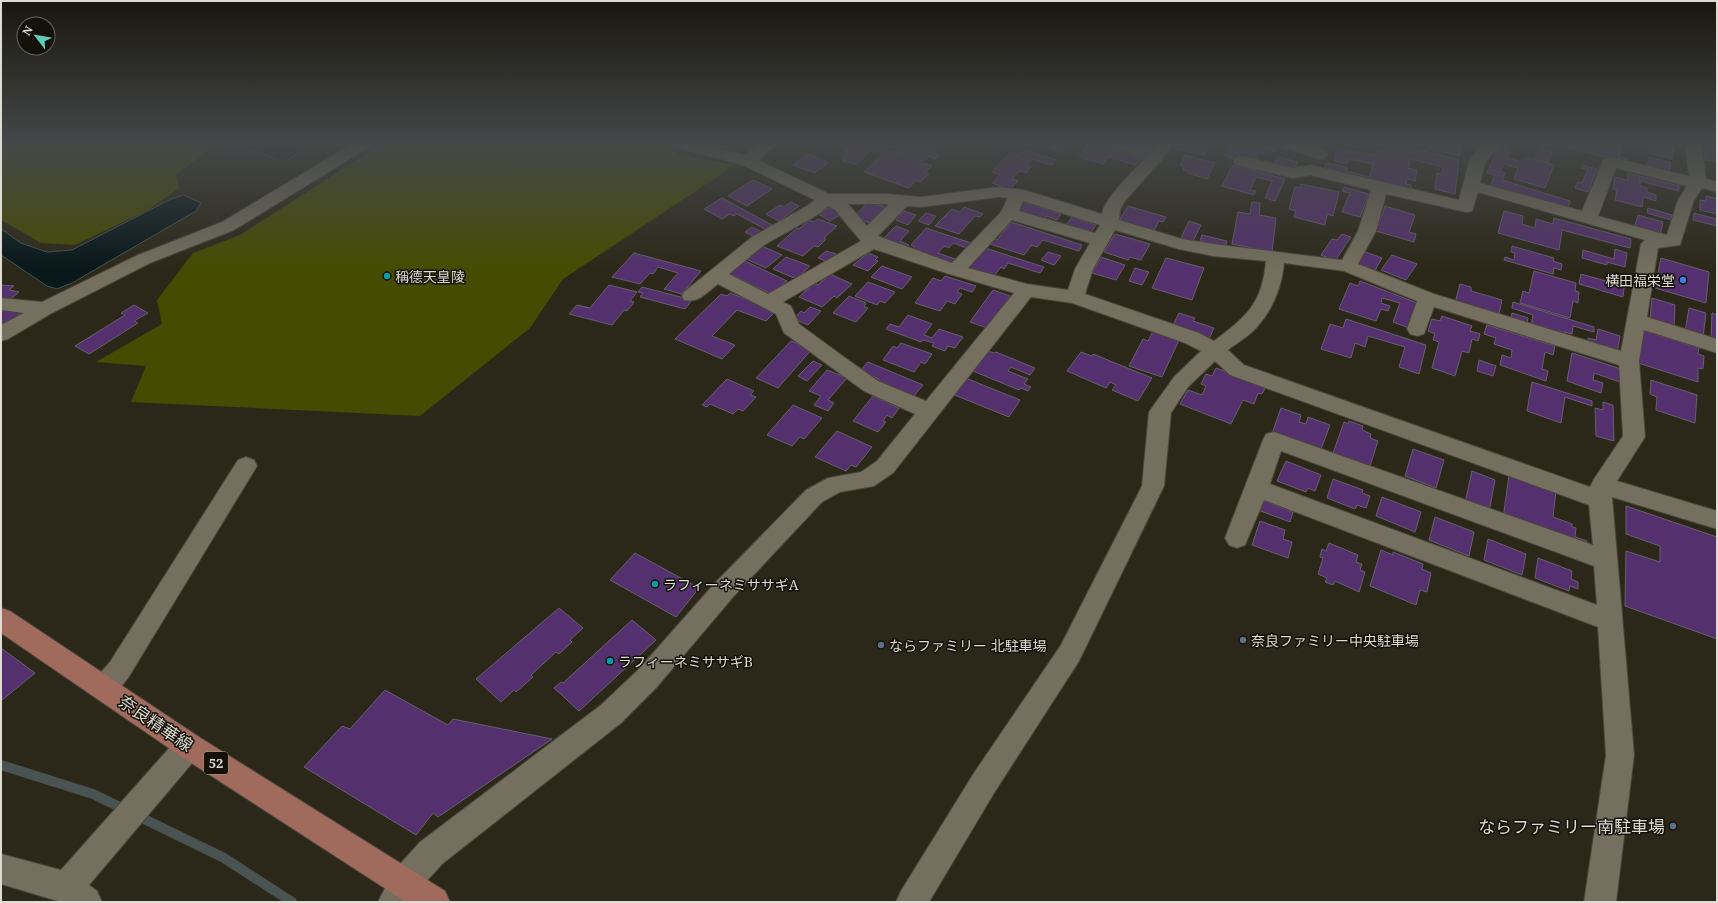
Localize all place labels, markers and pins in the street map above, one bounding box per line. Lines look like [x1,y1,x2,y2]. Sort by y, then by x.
place label: 稱德天皇陵 [395,267,465,286]
marker: 稱德天皇陵 [382,271,392,281]
place label: 横田福栄堂 [1605,271,1675,290]
marker: 横田福栄堂 [1678,275,1688,285]
place label: ラフィーネミササギA [663,575,799,594]
marker: ラフィーネミササギA [650,579,660,589]
place label: 奈良ファミリー中央駐車場 [1251,631,1419,650]
marker: 奈良ファミリー中央駐車場 [1238,635,1248,645]
place label: ならファミリー 北駐車場 [889,636,1047,655]
marker: ならファミリー 北駐車場 [876,640,886,650]
place label: ラフィーネミササギB [618,652,753,671]
marker: ラフィーネミササギB [605,656,615,666]
place label: ならファミリー南駐車場 [1478,815,1665,838]
marker: ならファミリー南駐車場 [1668,821,1678,831]

